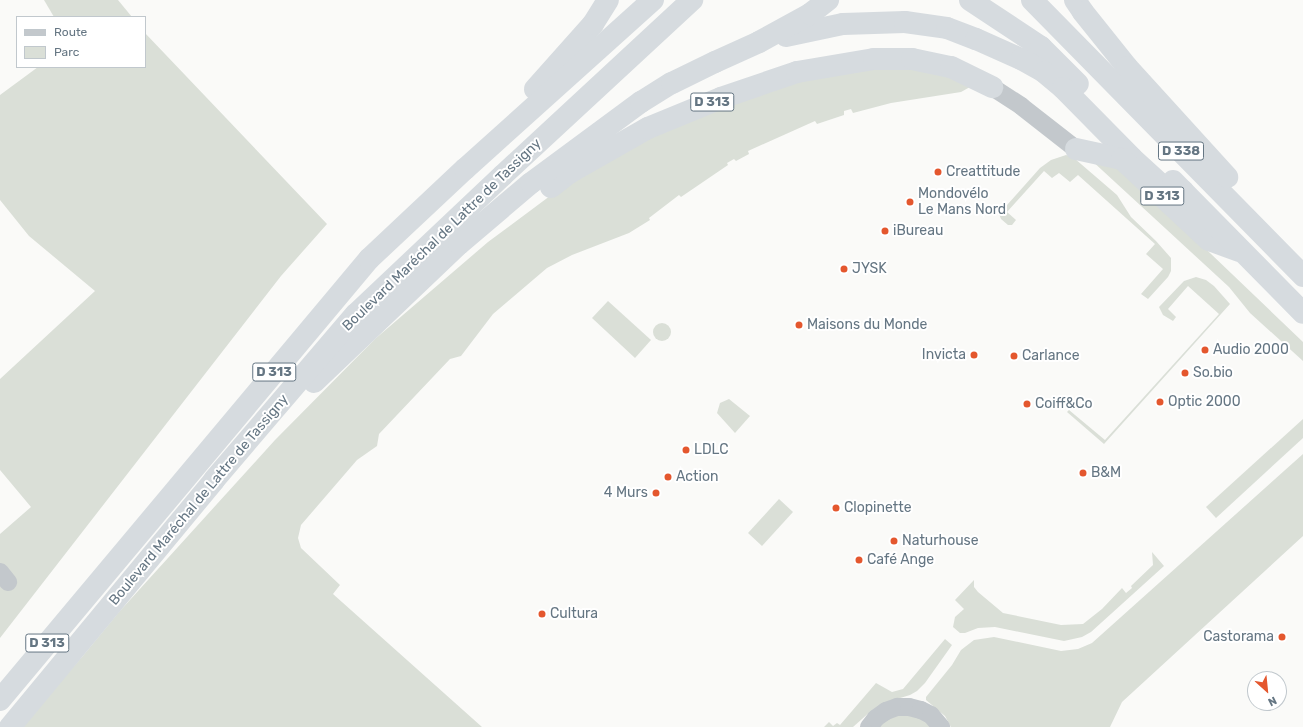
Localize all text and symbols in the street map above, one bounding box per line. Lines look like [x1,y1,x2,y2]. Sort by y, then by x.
legend [16,16,146,68]
text: Route [54,25,87,39]
text: Parc [54,45,79,59]
road number: D 313 [690,91,734,113]
street label: Boulevard Maréchal de Lattre de Tassigny [339,135,545,335]
road number: D 338 [1157,140,1205,162]
place label: Creattitude [946,164,1020,180]
marker: Creattitude [933,167,943,177]
road number: D 313 [1140,185,1184,207]
place label: Mondovélo Le Mans Nord [918,186,1006,218]
marker: Mondovélo Le Mans Nord [905,197,915,207]
place label: iBureau [893,223,943,239]
marker: iBureau [880,226,890,236]
place label: JYSK [852,261,887,277]
marker: JYSK [839,264,849,274]
place label: Maisons du Monde [807,317,927,333]
marker: Maisons du Monde [794,320,804,330]
place label: Audio 2000 [1213,342,1289,358]
marker: Audio 2000 [1200,345,1210,355]
place label: Invicta [922,347,966,363]
place label: Carlance [1022,348,1080,364]
marker: Invicta [969,350,979,360]
marker: Carlance [1009,351,1019,361]
road number: D 313 [252,361,296,383]
place label: So.bio [1193,365,1233,381]
marker: So.bio [1180,368,1190,378]
street label: Boulevard Maréchal de Lattre de Tassigny [106,391,292,609]
place label: Optic 2000 [1168,394,1241,410]
place label: Coiff&Co [1035,396,1092,412]
marker: Optic 2000 [1155,397,1165,407]
marker: Coiff&Co [1022,399,1032,409]
place label: LDLC [694,442,729,458]
marker: LDLC [681,445,691,455]
place label: B&M [1091,465,1121,481]
marker: B&M [1078,468,1088,478]
place label: Action [676,469,718,485]
marker: Action [663,472,673,482]
place label: 4 Murs [604,485,648,501]
marker: 4 Murs [651,488,661,498]
place label: Clopinette [844,500,912,516]
marker: Clopinette [831,503,841,513]
place label: Naturhouse [902,533,979,549]
marker: Naturhouse [889,536,899,546]
place label: Café Ange [867,552,935,568]
marker: Café Ange [854,555,864,565]
place label: Cultura [550,606,598,622]
marker: Cultura [537,609,547,619]
place label: Castorama [1203,629,1274,645]
road number: D 313 [25,632,69,654]
marker: Castorama [1277,632,1287,642]
north arrow [1247,671,1287,711]
text: N [1266,694,1279,709]

